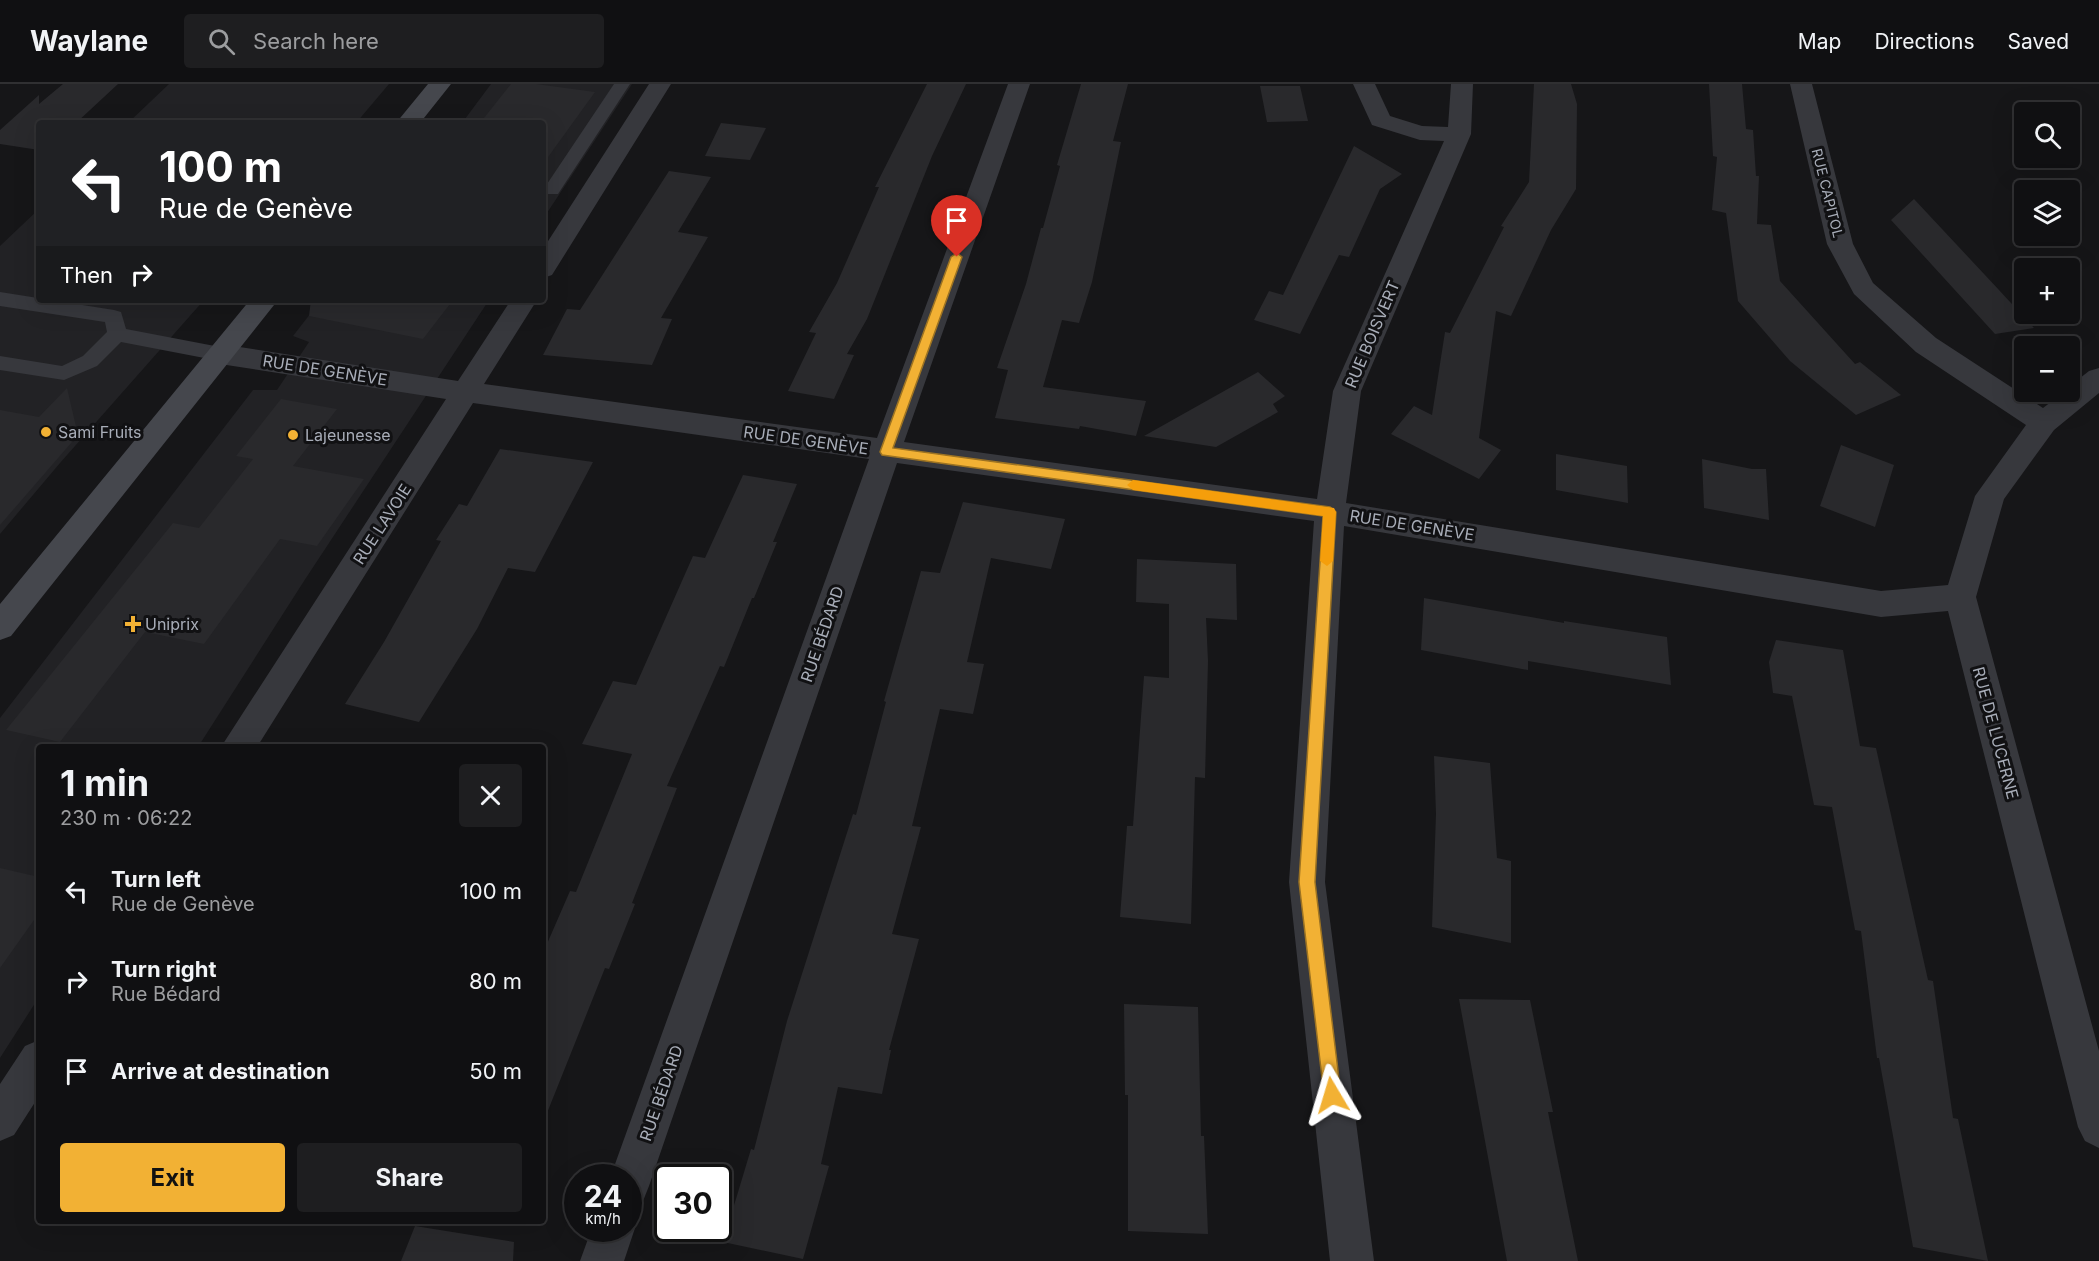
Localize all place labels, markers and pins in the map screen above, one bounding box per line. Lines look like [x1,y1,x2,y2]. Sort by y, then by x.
pin [931,195,982,257]
place label: Sami Fruits [58,422,142,442]
marker: Sami Fruits [39,425,53,439]
place label: Lajeunesse [305,425,391,445]
marker: Lajeunesse [286,428,300,442]
place label: Uniprix [145,614,199,634]
marker: Uniprix [126,617,140,631]

